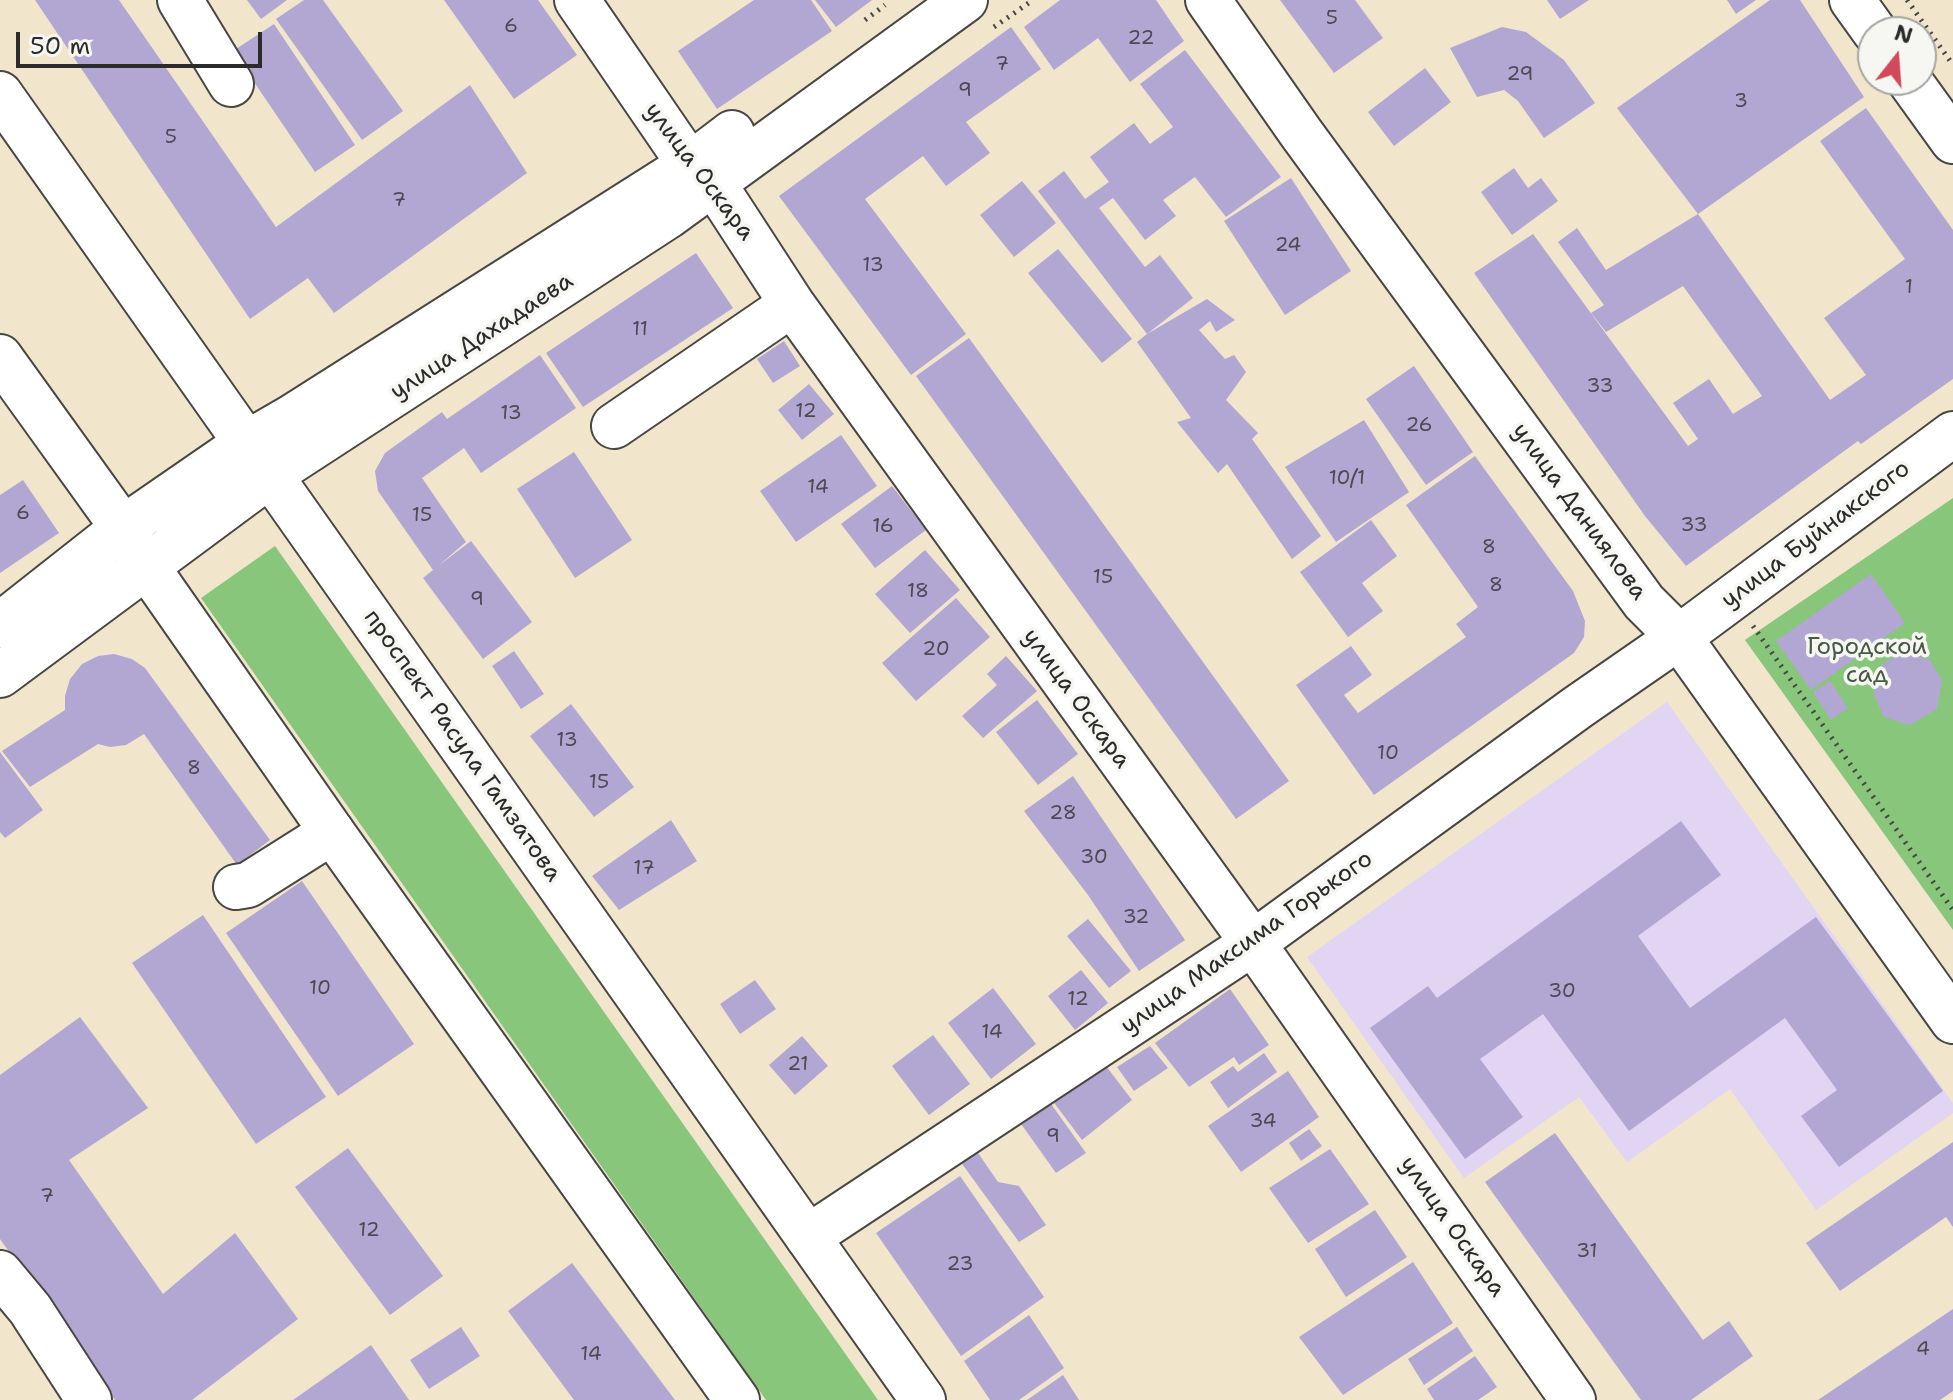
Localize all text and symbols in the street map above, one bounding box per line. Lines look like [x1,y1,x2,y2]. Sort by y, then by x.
house number: 5 [1326,7,1338,31]
house number: 6 [504,15,518,39]
scale bar [20,16,266,66]
north arrow [1857,16,1937,96]
text: N [1891,18,1916,51]
house number: 22 [1128,27,1154,51]
text: 50 m [30,30,90,62]
house number: 7 [995,53,1009,77]
house number: 29 [1507,63,1533,87]
house number: 9 [958,79,972,103]
house number: 3 [1734,90,1748,114]
street label: улица Оскара [638,97,760,247]
house number: 5 [165,126,177,150]
house number: 7 [392,189,406,213]
house number: 24 [1275,234,1301,258]
house number: 13 [862,254,884,278]
street label: улица Дахадаева [385,267,579,407]
house number: 1 [1905,276,1913,300]
house number: 11 [632,318,648,342]
house number: 33 [1587,375,1613,399]
house number: 12 [795,400,817,424]
house number: 13 [500,402,522,426]
house number: 26 [1405,414,1433,438]
street label: улица Даниялова [1505,418,1653,606]
street label: улица Буйнакского [1716,455,1916,615]
house number: 10/1 [1329,467,1365,491]
house number: 14 [807,476,829,500]
house number: 6 [16,502,30,526]
house number: 15 [412,504,432,528]
house number: 33 [1681,514,1707,538]
house number: 16 [872,515,894,539]
house number: 8 [1482,536,1496,560]
house number: 15 [1093,566,1113,590]
house number: 8 [1489,574,1503,598]
house number: 18 [907,580,929,604]
house number: 9 [470,588,484,612]
street label: проспект Расула Гамзатова [357,604,567,888]
street label: улица Оскара [1016,624,1136,774]
park label: Городской сад [1807,634,1927,690]
house number: 20 [922,638,950,662]
house number: 13 [556,729,578,753]
house number: 10 [1377,742,1399,766]
house number: 8 [187,757,201,781]
house number: 15 [589,771,609,795]
house number: 28 [1049,802,1077,826]
street label: улица Максима Горького [1116,845,1378,1041]
house number: 30 [1080,846,1108,870]
house number: 17 [633,857,655,881]
house number: 32 [1123,906,1149,930]
house number: 10 [309,977,331,1001]
house number: 30 [1548,980,1576,1004]
house number: 12 [1067,988,1089,1012]
house number: 14 [981,1021,1003,1045]
house number: 21 [787,1053,809,1077]
house number: 34 [1249,1110,1277,1134]
house number: 9 [1046,1125,1060,1149]
street label: улица Оскара [1393,1151,1511,1303]
house number: 7 [40,1185,54,1209]
house number: 12 [358,1219,380,1243]
house number: 31 [1576,1240,1598,1264]
house number: 23 [947,1253,973,1277]
house number: 4 [1916,1338,1930,1362]
house number: 14 [580,1343,602,1367]

